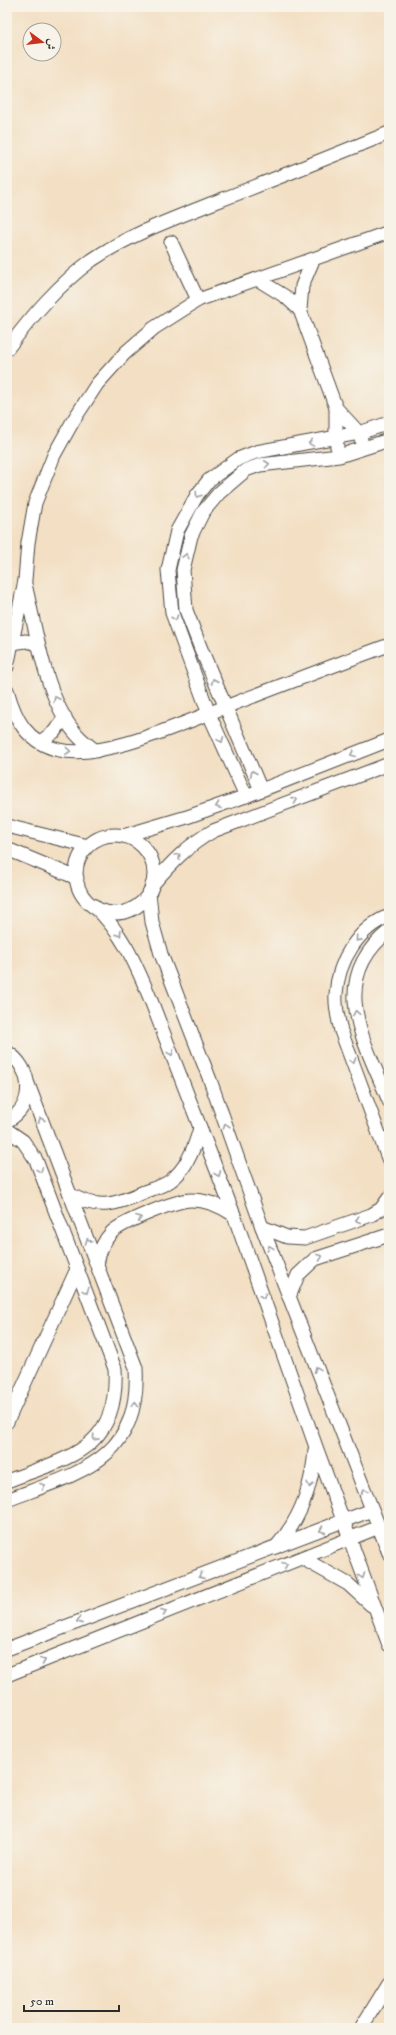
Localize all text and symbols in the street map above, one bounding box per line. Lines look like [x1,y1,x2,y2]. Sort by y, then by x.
north arrow [22,22,62,62]
text: ش [42,37,59,51]
one-way arrow [308,438,314,447]
one-way arrow [264,460,270,469]
one-way arrow [196,491,203,498]
one-way arrow [181,553,190,560]
one-way arrow [170,615,178,622]
one-way arrow [211,677,219,685]
one-way arrow [53,696,61,703]
one-way arrow [216,735,224,743]
one-way arrow [64,747,71,756]
one-way arrow [349,749,356,757]
one-way arrow [250,769,258,776]
one-way arrow [291,797,298,805]
one-way arrow [215,801,222,810]
one-way arrow [173,853,181,861]
one-way arrow [114,930,121,937]
one-way arrow [355,934,363,942]
one-way arrow [352,1010,360,1016]
one-way arrow [166,1049,174,1056]
one-way arrow [348,1057,356,1064]
one-way arrow [38,1116,46,1124]
one-way arrow [223,1123,231,1130]
one-way arrow [35,1166,43,1173]
one-way arrow [213,1170,221,1177]
one-way arrow [134,1215,142,1223]
one-way arrow [354,1215,361,1223]
one-way arrow [85,1237,93,1244]
one-way arrow [266,1245,274,1252]
one-way arrow [316,1254,323,1262]
one-way arrow [81,1288,89,1295]
one-way arrow [258,1292,266,1299]
one-way arrow [314,1366,322,1373]
one-way arrow [130,1401,138,1407]
one-way arrow [92,1433,99,1441]
one-way arrow [40,1482,47,1490]
one-way arrow [306,1482,314,1488]
one-way arrow [361,1487,369,1494]
one-way arrow [319,1525,326,1533]
one-way arrow [281,1561,288,1569]
one-way arrow [198,1571,205,1580]
one-way arrow [358,1572,366,1579]
one-way arrow [160,1608,167,1616]
one-way arrow [76,1617,83,1625]
one-way arrow [40,1657,47,1665]
scale bar [24,1987,119,2013]
text: 50 m [30,1994,54,2009]

